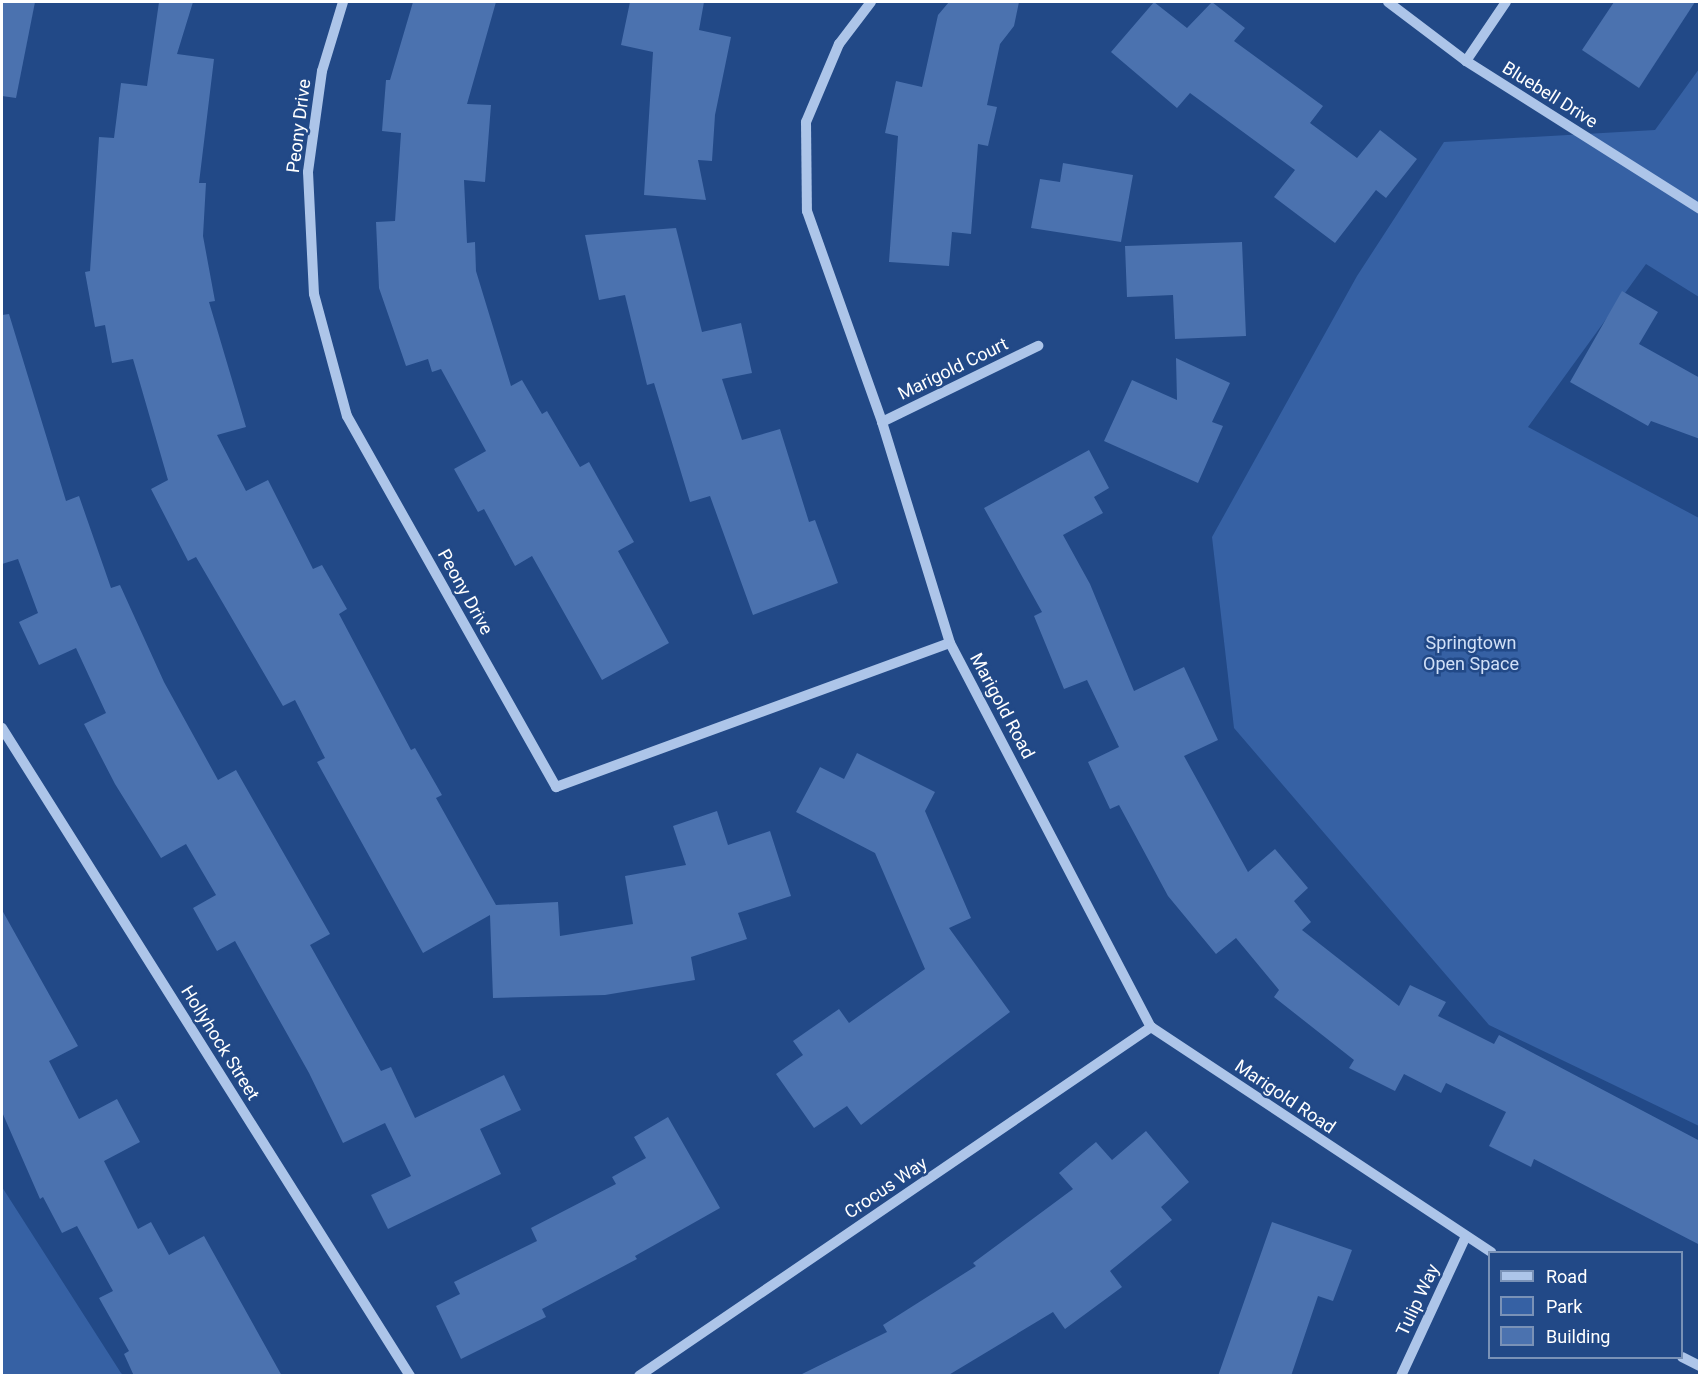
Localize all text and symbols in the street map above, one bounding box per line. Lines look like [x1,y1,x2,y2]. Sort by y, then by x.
street label: Bluebell Drive [1498,57,1602,133]
street label: Peony Drive [283,78,315,174]
street label: Marigold Court [894,333,1012,405]
street label: Peony Drive [433,545,497,639]
park label: Springtown Open Space [1423,633,1519,676]
street label: Marigold Road [965,649,1039,763]
street label: Hollyhock Street [176,982,264,1104]
street label: Marigold Road [1231,1055,1339,1139]
street label: Crocus Way [841,1153,931,1223]
legend [1488,1251,1683,1359]
street label: Tulip Way [1392,1261,1444,1339]
text: Road [1546,1266,1587,1287]
text: Park [1546,1296,1582,1317]
text: Building [1546,1326,1610,1347]

